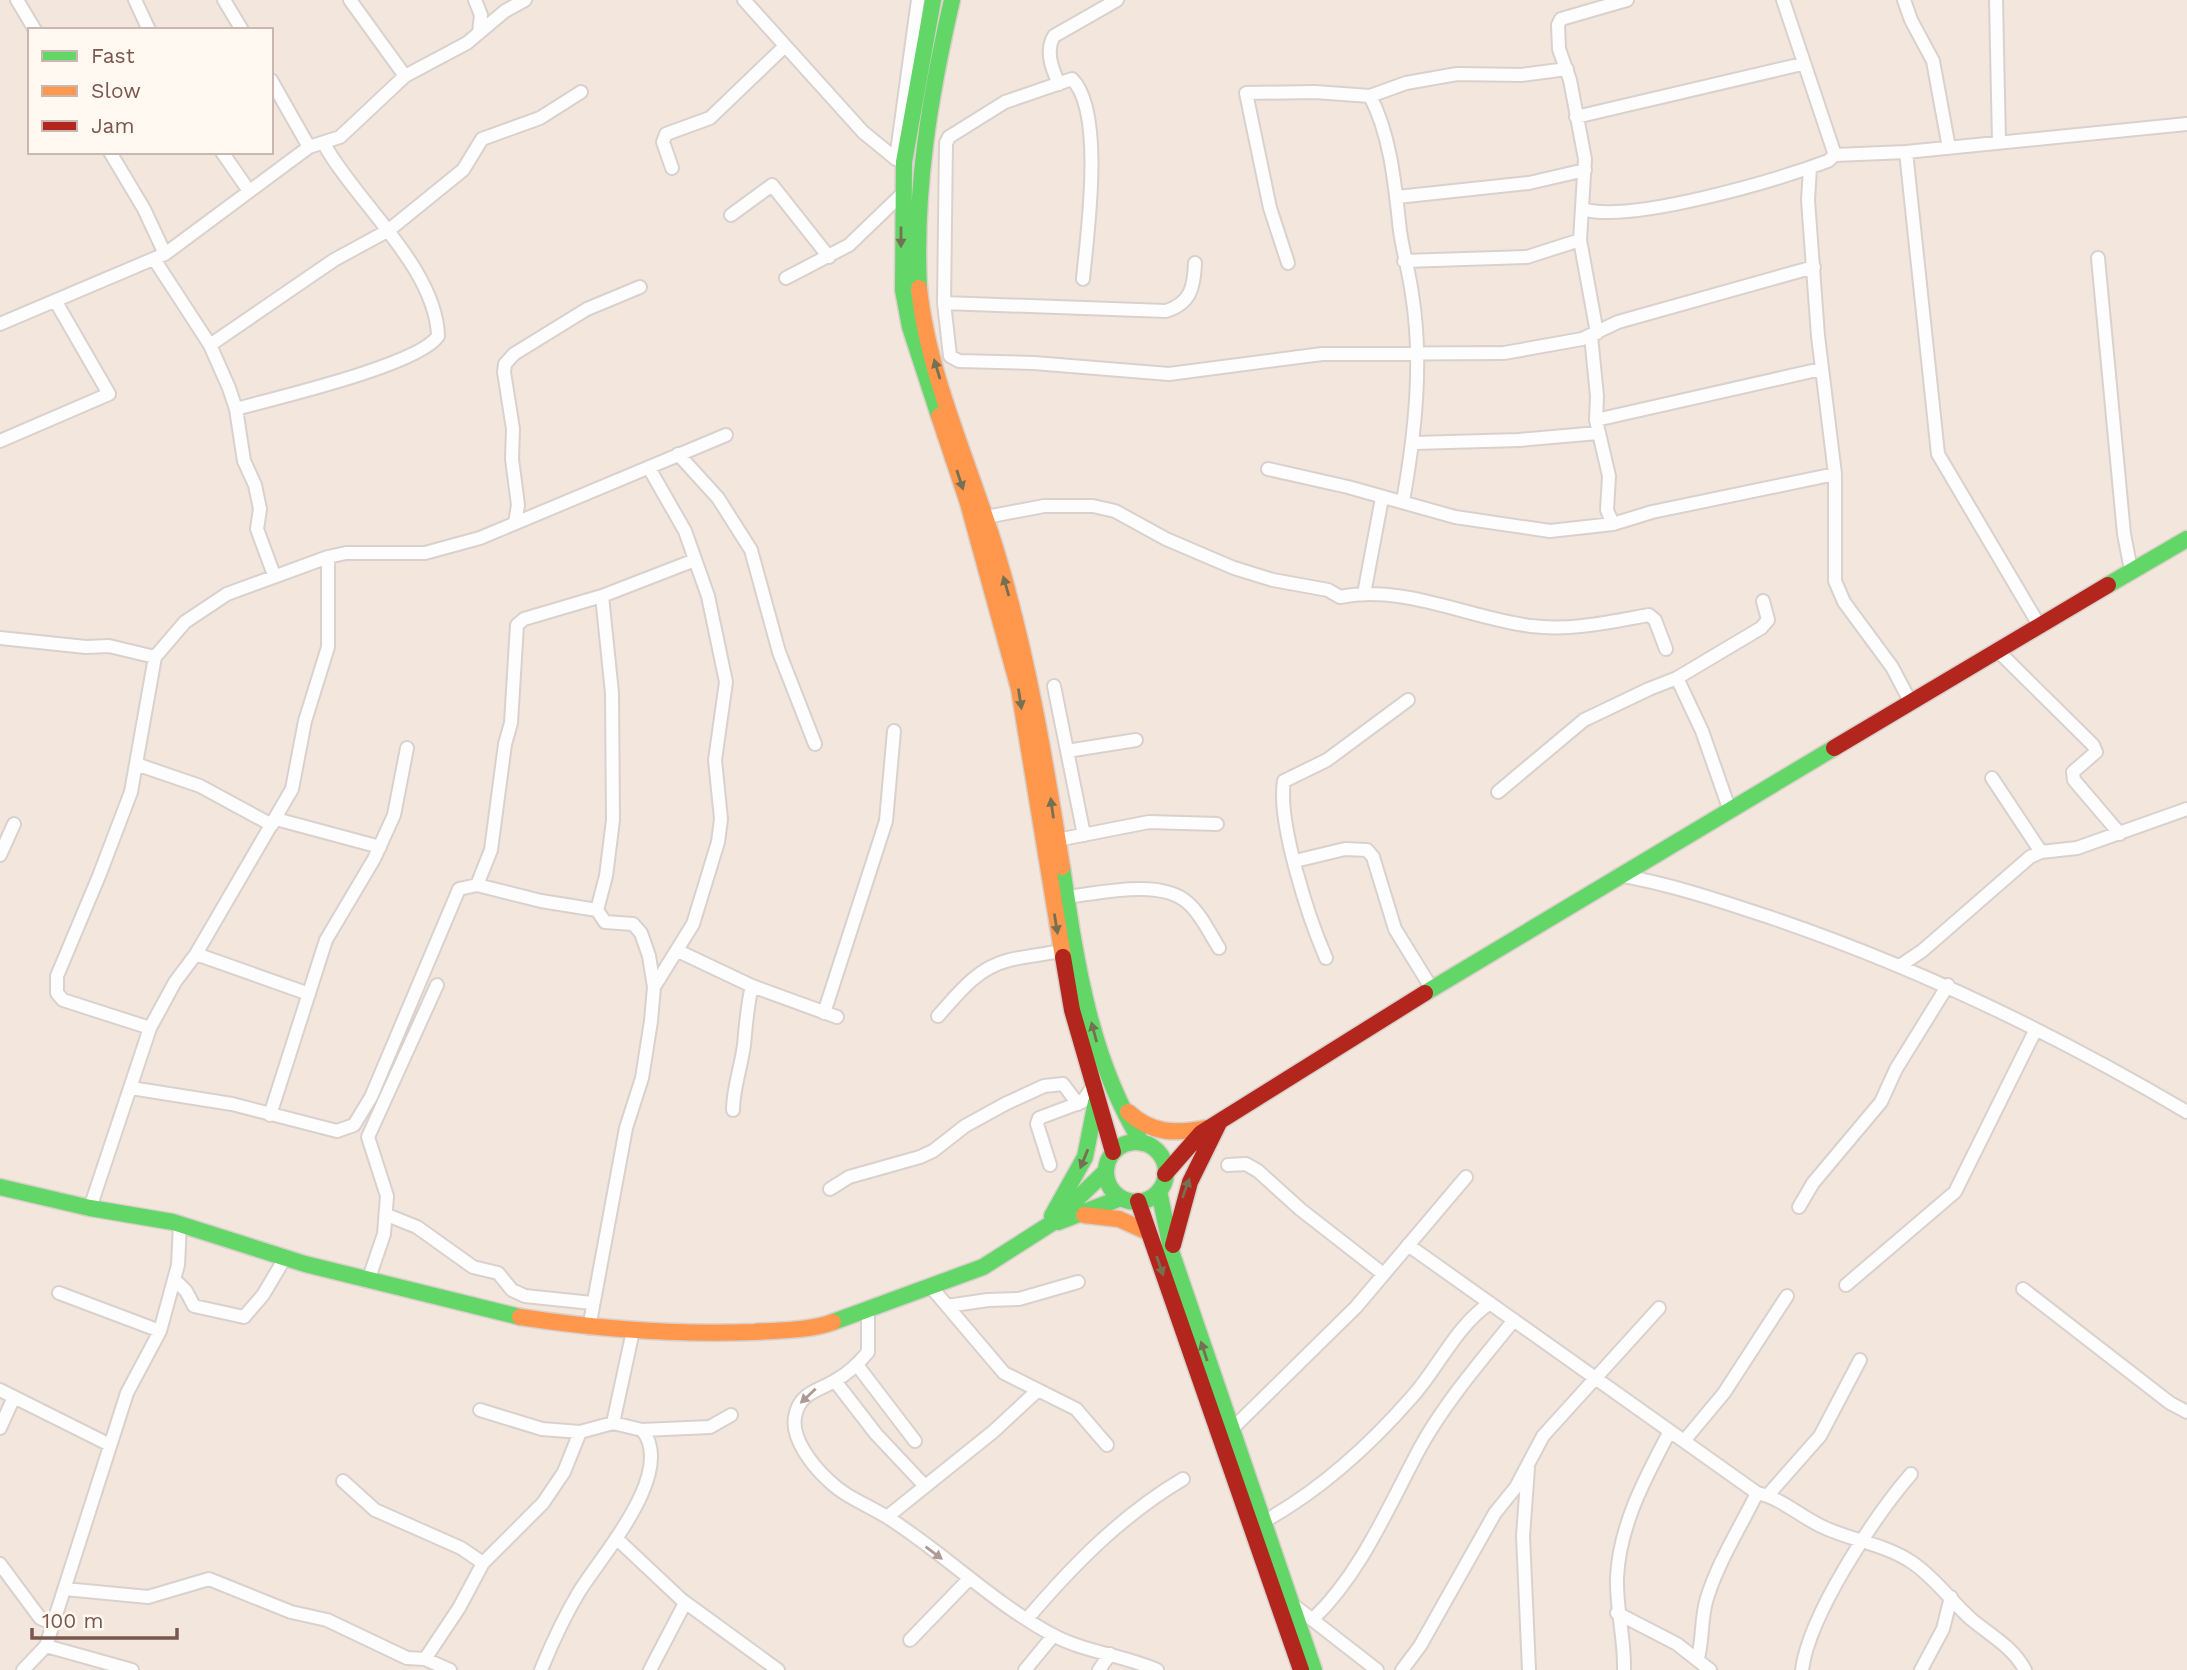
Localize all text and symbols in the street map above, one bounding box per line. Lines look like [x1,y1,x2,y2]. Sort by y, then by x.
legend [28,28,273,154]
text: Fast [91,43,135,68]
text: Slow [91,78,141,103]
text: Jam [91,113,134,138]
one-way arrow [895,226,907,248]
one-way arrow [932,358,942,379]
one-way arrow [955,470,966,491]
one-way arrow [1000,575,1011,597]
one-way arrow [1015,689,1026,711]
one-way arrow [1046,797,1057,819]
one-way arrow [1051,913,1062,935]
one-way arrow [1089,1021,1099,1042]
one-way arrow [1078,1148,1089,1169]
one-way arrow [1181,1177,1192,1198]
one-way arrow [1155,1256,1166,1277]
one-way arrow [1198,1340,1209,1361]
one-way arrow [800,1388,817,1404]
one-way arrow [924,1545,942,1560]
scale bar [32,1596,177,1640]
text: 100 m [42,1608,104,1633]

